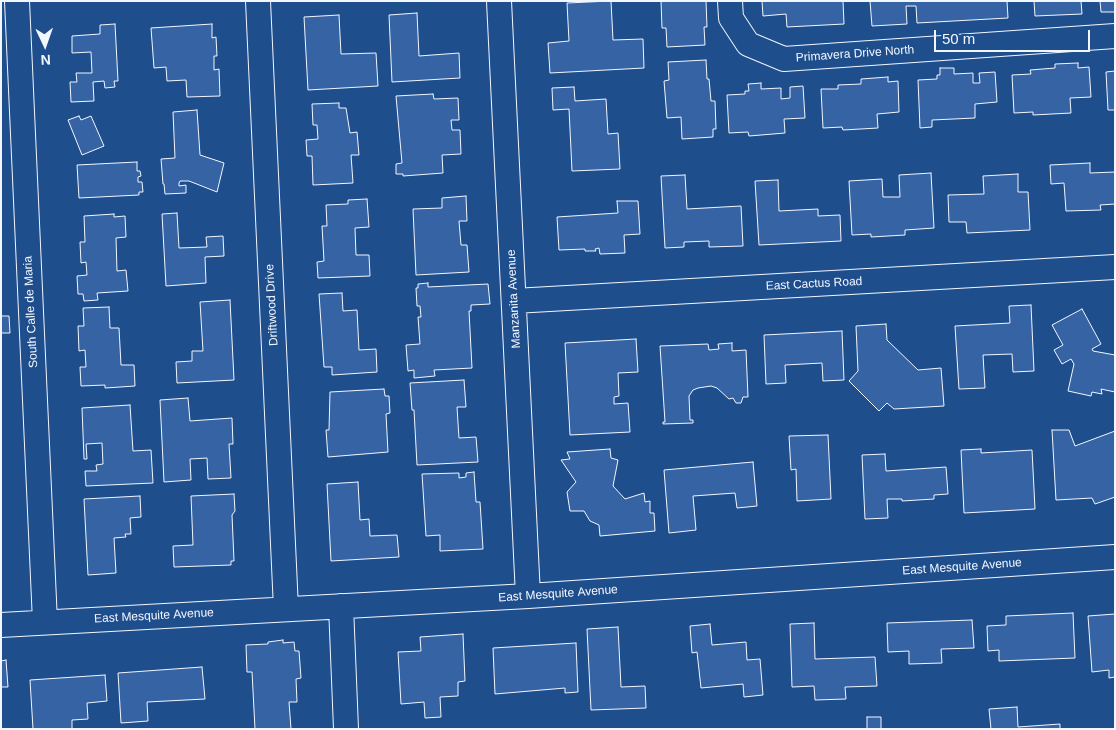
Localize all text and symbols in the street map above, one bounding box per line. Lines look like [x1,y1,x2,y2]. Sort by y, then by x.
north arrow [20,20,70,70]
scale bar [936,20,1092,52]
text: 50 m [942,30,975,47]
street label: Primavera Drive North [795,43,915,65]
text: N [40,52,51,68]
street label: Manzanita Avenue [504,249,524,349]
street label: South Calle de Maria [21,256,41,368]
street label: Driftwood Drive [263,264,281,346]
street label: East Cactus Road [765,274,863,294]
street label: East Mesquite Avenue [902,556,1022,578]
street label: East Mesquite Avenue [498,583,618,605]
street label: East Mesquite Avenue [94,606,214,626]

